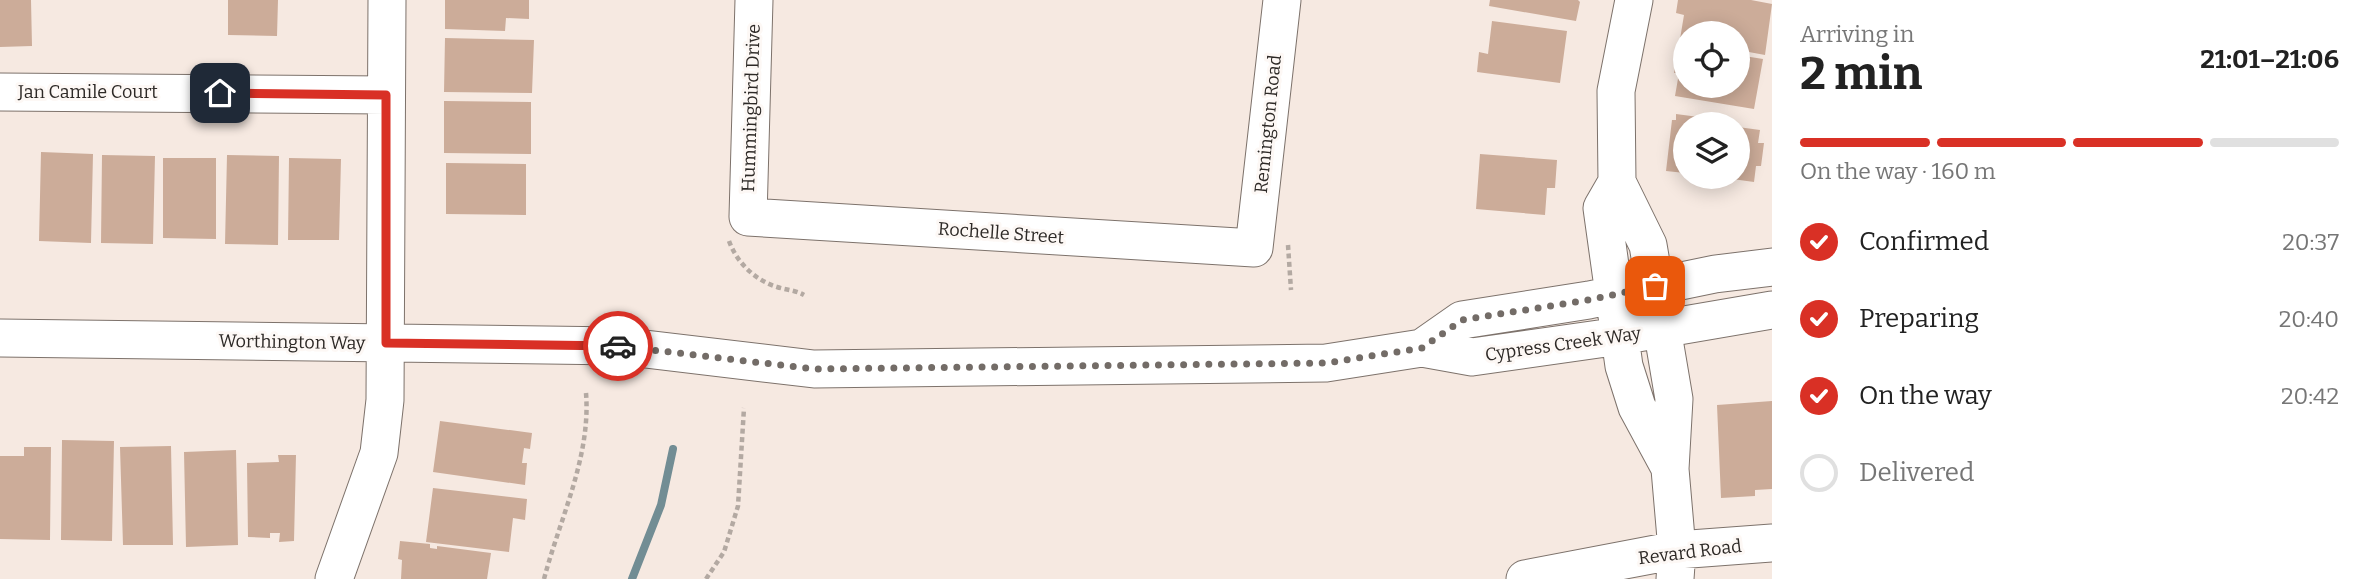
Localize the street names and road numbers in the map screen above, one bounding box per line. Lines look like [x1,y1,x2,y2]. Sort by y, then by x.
street label: Hummingbird Drive [737,23,765,193]
street label: Remington Road [1250,53,1286,194]
street label: Jan Camile Court [17,81,158,103]
street label: Rochelle Street [937,218,1065,248]
street label: Cypress Creek Way [1484,322,1643,366]
street label: Worthington Way [218,330,366,354]
street label: Revard Road [1637,535,1743,569]

